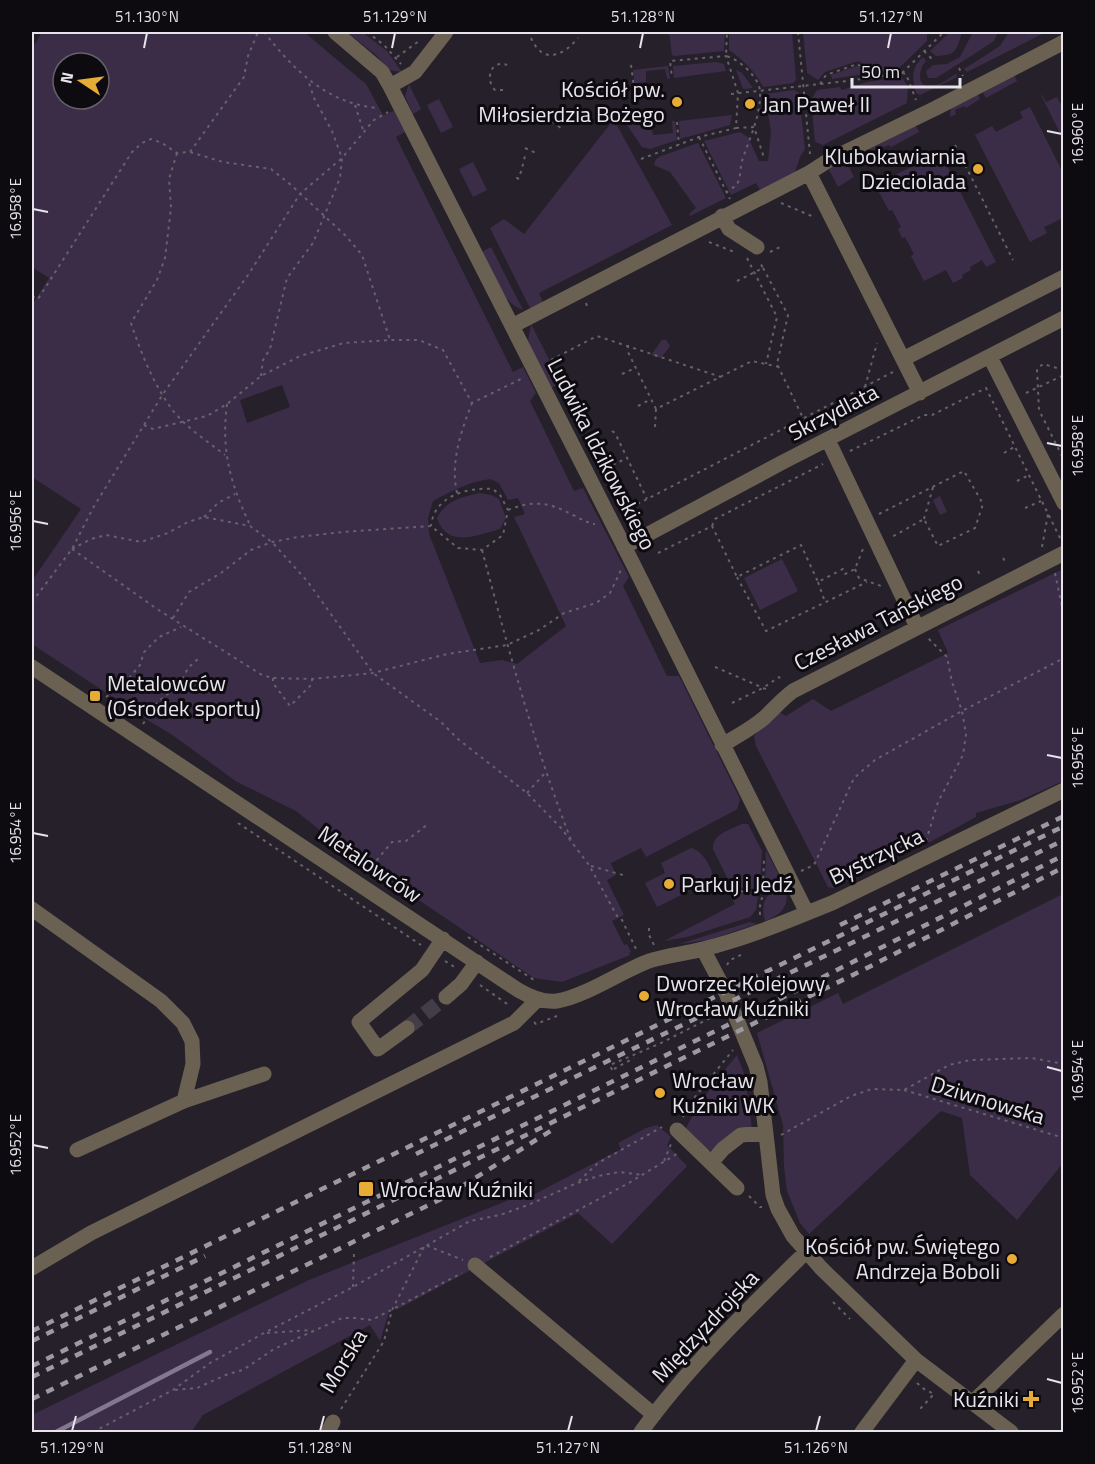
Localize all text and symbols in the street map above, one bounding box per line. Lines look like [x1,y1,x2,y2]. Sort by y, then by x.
text: 51.130°N [115,5,179,28]
text: 51.129°N [363,5,427,28]
text: 51.128°N [611,5,675,28]
text: 51.127°N [859,5,923,28]
north arrow [51,51,111,111]
scale bar [852,51,960,89]
text: 50 m [861,58,900,85]
text: N [53,70,79,86]
place label: Kościół pw. Miłosierdzia Bożego [478,72,665,131]
place label: Jan Paweł II [762,87,870,121]
marker: Kościół pw. Miłosierdzia Bożego [670,95,684,109]
marker: Jan Paweł II [743,97,757,111]
text: 16.960°E [1066,103,1089,165]
place label: Klubokawiarnia Dzieciolada [824,139,966,198]
marker: Klubokawiarnia Dzieciolada [971,162,985,176]
text: 16.958°E [4,178,27,240]
street label: Ludwika Idzikowskiego [539,352,665,556]
street label: Skrzydlata [782,375,884,449]
text: 16.958°E [1066,415,1089,477]
text: 16.956°E [4,490,27,552]
street label: Czesława Tańskiego [788,565,968,679]
place label: Metalowców (Ośrodek sportu) [107,666,261,725]
marker: Metalowców (Ośrodek sportu) [88,689,102,703]
text: 16.956°E [1066,727,1089,789]
text: 16.954°E [4,802,27,864]
street label: Metalowców [311,817,429,912]
street label: Bystrzycka [823,819,929,893]
place label: Parkuj i Jedź [681,867,793,901]
marker: Parkuj i Jedź [662,877,676,891]
place label: Dworzec Kolejowy Wrocław Kuźniki [656,966,826,1025]
marker: Dworzec Kolejowy Wrocław Kuźniki [637,989,651,1003]
text: 16.954°E [1066,1040,1089,1102]
place label: Wrocław Kuźniki WK [672,1063,775,1122]
street label: Dziwnowska [927,1067,1049,1133]
marker: Wrocław Kuźniki WK [653,1086,667,1100]
text: 16.952°E [4,1114,27,1176]
place label: Wrocław Kuźniki [380,1172,533,1206]
marker: Wrocław Kuźniki [357,1180,375,1198]
place label: Kościół pw. Świętego Andrzeja Boboli [805,1229,1000,1288]
marker: Kościół pw. Świętego Andrzeja Boboli [1005,1252,1019,1266]
street label: Międzyzdrojska [644,1262,766,1390]
street label: Morska [311,1323,375,1399]
text: 16.952°E [1066,1352,1089,1414]
place label: Kuźniki [953,1382,1019,1416]
marker: Kuźniki [1024,1392,1038,1406]
text: 51.129°N [40,1436,104,1459]
text: 51.128°N [288,1436,352,1459]
text: 51.127°N [536,1436,600,1459]
text: 51.126°N [784,1436,848,1459]

